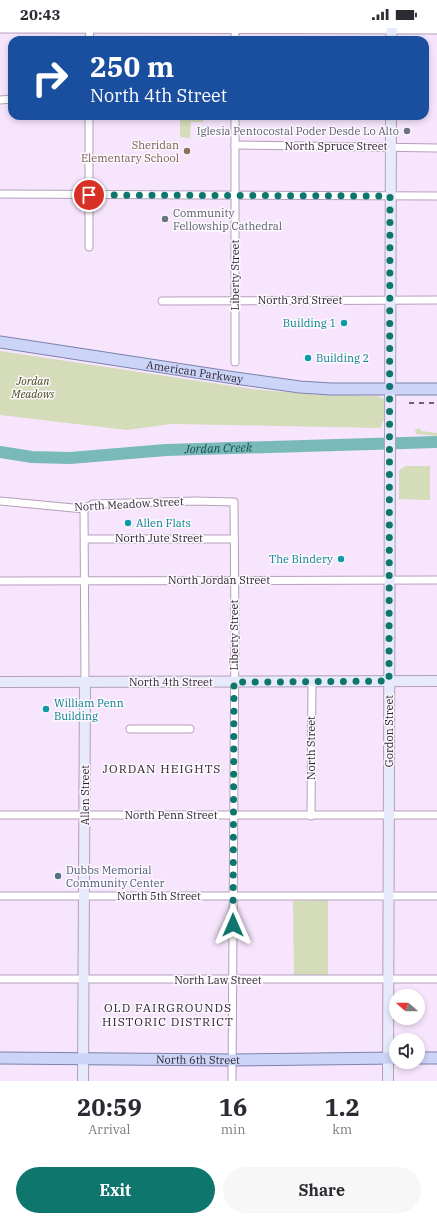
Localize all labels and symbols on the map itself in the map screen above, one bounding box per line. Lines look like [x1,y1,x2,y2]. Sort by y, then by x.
place label: Iglesia Pentocostal Poder Desde Lo Alto [197,124,399,138]
marker: Iglesia Pentocostal Poder Desde Lo Alto [402,126,412,136]
place label: Sheridan Elementary School [81,138,179,165]
street label: North Spruce Street [285,139,388,153]
marker: Sheridan Elementary School [182,146,192,156]
pin [72,178,106,212]
place label: Community Fellowship Cathedral [173,206,282,233]
marker: Community Fellowship Cathedral [160,214,170,224]
street label: Liberty Street [228,240,242,310]
street label: North 3rd Street [258,293,342,307]
place label: Building 1 [283,316,336,330]
marker: Building 1 [339,318,349,328]
place label: Building 2 [316,351,369,365]
marker: Building 2 [303,353,313,363]
street label: American Parkway [145,358,244,386]
park label: Jordan Meadows [11,374,55,401]
water label: Jordan Creek [183,439,253,456]
street label: North Meadow Street [74,494,184,514]
place label: Allen Flats [136,516,191,530]
marker: Allen Flats [123,518,133,528]
street label: North Jute Street [115,531,203,545]
place label: The Bindery [269,552,333,566]
marker: The Bindery [336,554,346,564]
street label: North Jordan Street [168,573,270,587]
street label: Liberty Street [227,600,241,670]
street label: North 4th Street [129,675,213,689]
street label: Gordon Street [382,695,396,767]
place label: William Penn Building [54,696,124,723]
marker: William Penn Building [41,704,51,714]
street label: North Street [304,716,318,780]
district label: JORDAN HEIGHTS [103,761,221,776]
street label: Allen Street [78,765,92,825]
street label: North Penn Street [124,808,218,822]
place label: Dubbs Memorial Community Center [66,863,165,890]
marker: Dubbs Memorial Community Center [53,871,63,881]
street label: North 5th Street [117,889,201,903]
position arrow [212,904,254,946]
street label: North Law Street [174,973,262,987]
north arrow [389,989,425,1025]
district label: OLD FAIRGROUNDS HISTORIC DISTRICT [102,1000,234,1029]
street label: North 6th Street [156,1052,240,1067]

